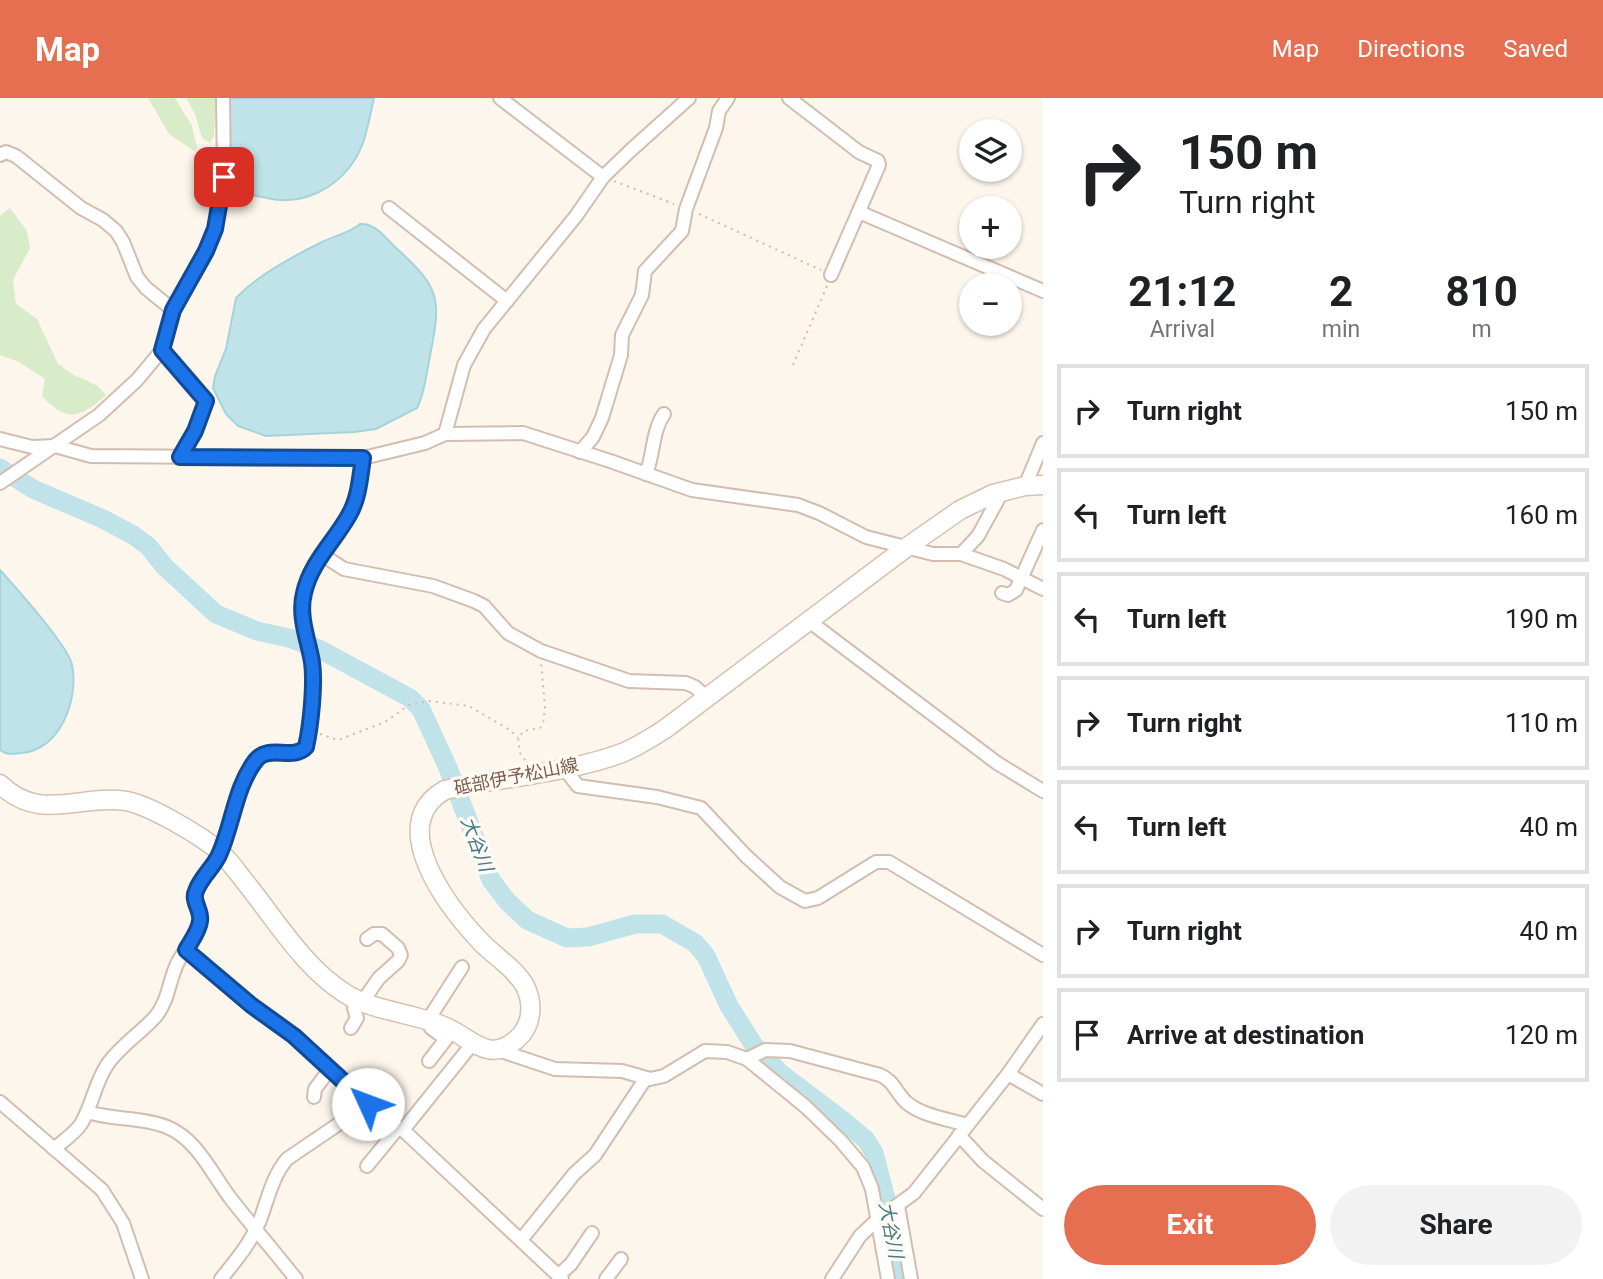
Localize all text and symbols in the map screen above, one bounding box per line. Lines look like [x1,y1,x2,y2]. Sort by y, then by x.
text: Map [35,30,100,69]
text: Map [1272,35,1319,63]
text: Directions [1357,35,1465,63]
text: Saved [1503,35,1568,63]
map controls [959,119,1022,336]
button: layers [959,119,1022,182]
text: 150 m [1179,124,1318,181]
icon: right [1064,126,1155,217]
pin [194,147,254,207]
icon: arrive [205,158,243,196]
text: Turn right [1179,183,1315,221]
button: + [959,196,1022,259]
text: 21:12 [1128,267,1236,316]
text: 2 [1329,267,1353,316]
text: 810 [1445,267,1518,316]
button: − [959,273,1022,336]
text: Arrival [1150,316,1215,343]
text: min [1322,316,1360,343]
text: m [1472,316,1492,343]
icon: right [1068,392,1106,430]
text: Turn right [1127,396,1242,426]
text: 150 m [1505,396,1578,426]
icon: left [1068,496,1106,534]
text: Turn left [1127,500,1226,530]
text: 160 m [1505,500,1578,530]
icon: left [1068,600,1106,638]
text: Turn left [1127,604,1226,634]
text: 190 m [1505,604,1578,634]
icon: right [1068,704,1106,742]
text: Turn right [1127,708,1242,738]
text: 110 m [1505,708,1578,738]
street label: 砥部伊予松山線 [452,754,580,798]
icon: left [1068,808,1106,846]
text: Turn left [1127,812,1226,842]
text: 40 m [1520,812,1578,842]
water label: 大谷川 [456,813,499,877]
icon: right [1068,912,1106,950]
text: Turn right [1127,916,1242,946]
text: 40 m [1520,916,1578,946]
icon: arrive [1068,1016,1106,1054]
text: Arrive at destination [1127,1020,1364,1050]
text: 120 m [1505,1020,1578,1050]
position arrow [331,1067,405,1141]
button: Exit [1064,1185,1316,1265]
button: Share [1330,1185,1582,1265]
water label: 大谷川 [874,1200,908,1262]

